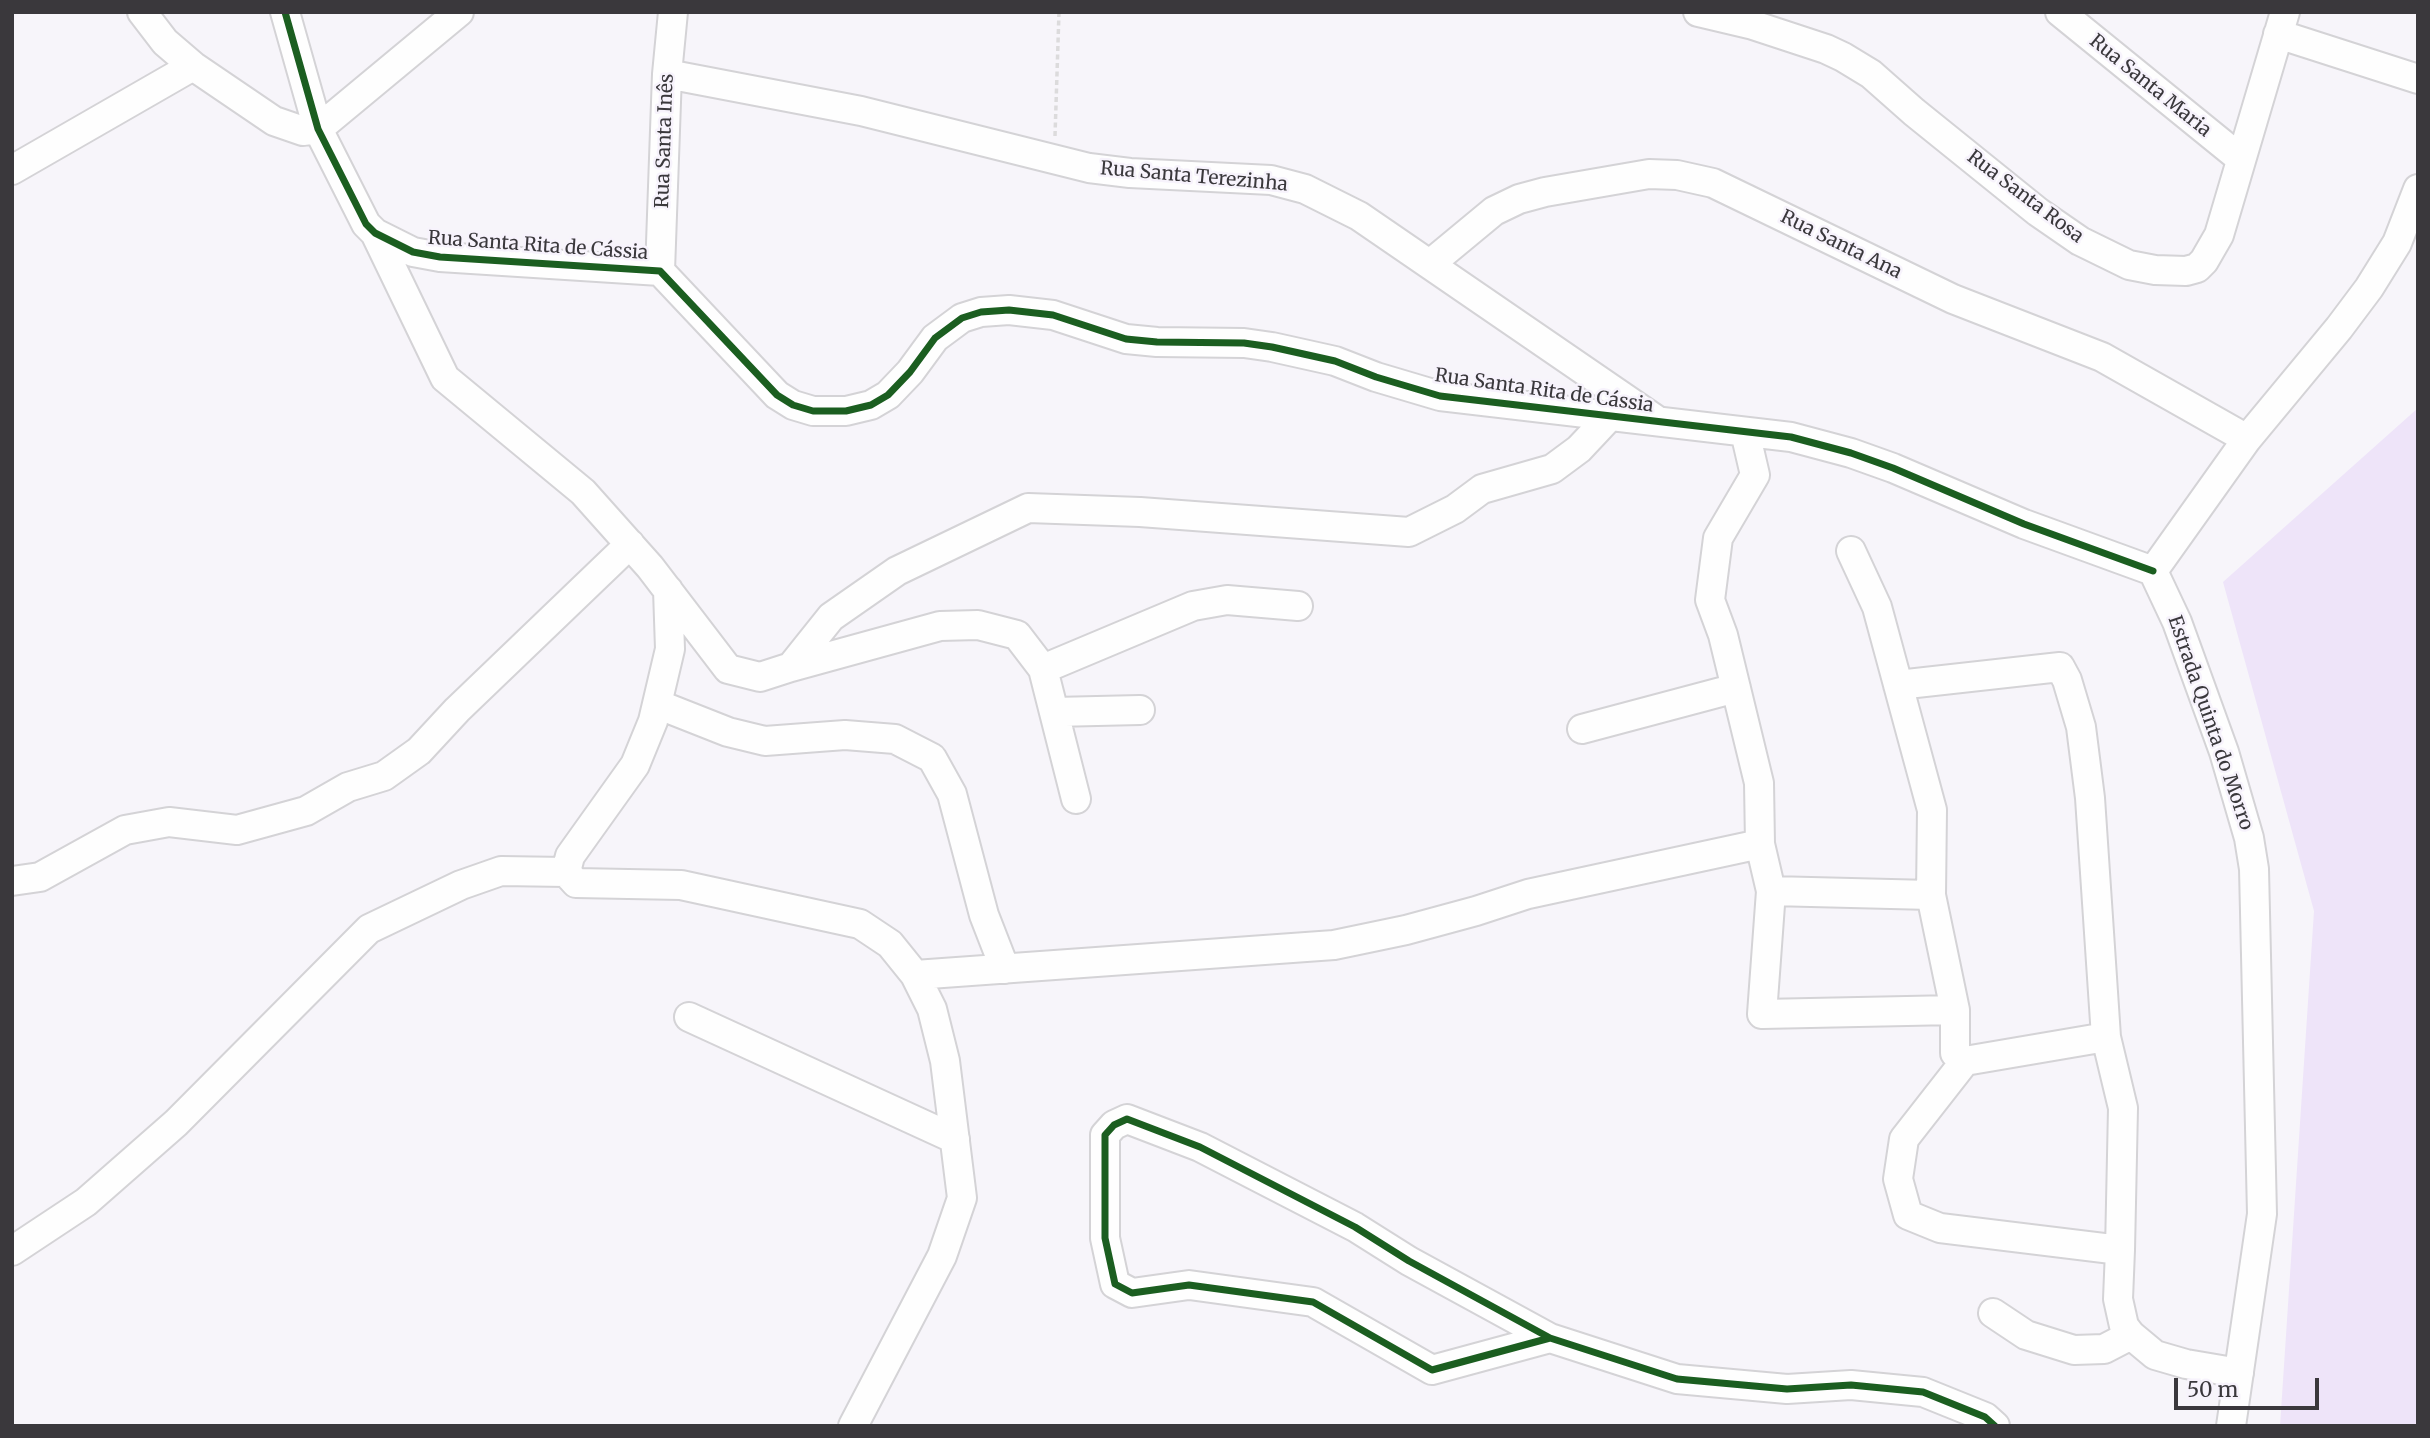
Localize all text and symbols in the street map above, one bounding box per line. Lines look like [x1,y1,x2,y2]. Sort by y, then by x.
street label: Rua Santa Maria [2085,30,2215,142]
street label: Rua Santa Inês [651,73,679,209]
street label: Rua Santa Rosa [1962,146,2088,248]
street label: Rua Santa Terezinha [1099,157,1289,197]
street label: Rua Santa Ana [1777,206,1905,284]
street label: Rua Santa Rita de Cássia [427,227,649,265]
street label: Rua Santa Rita de Cássia [1433,364,1655,418]
street label: Estrada Quinta do Morro [2163,613,2257,833]
scale bar [2178,1364,2323,1408]
text: 50 m [2187,1376,2238,1403]

